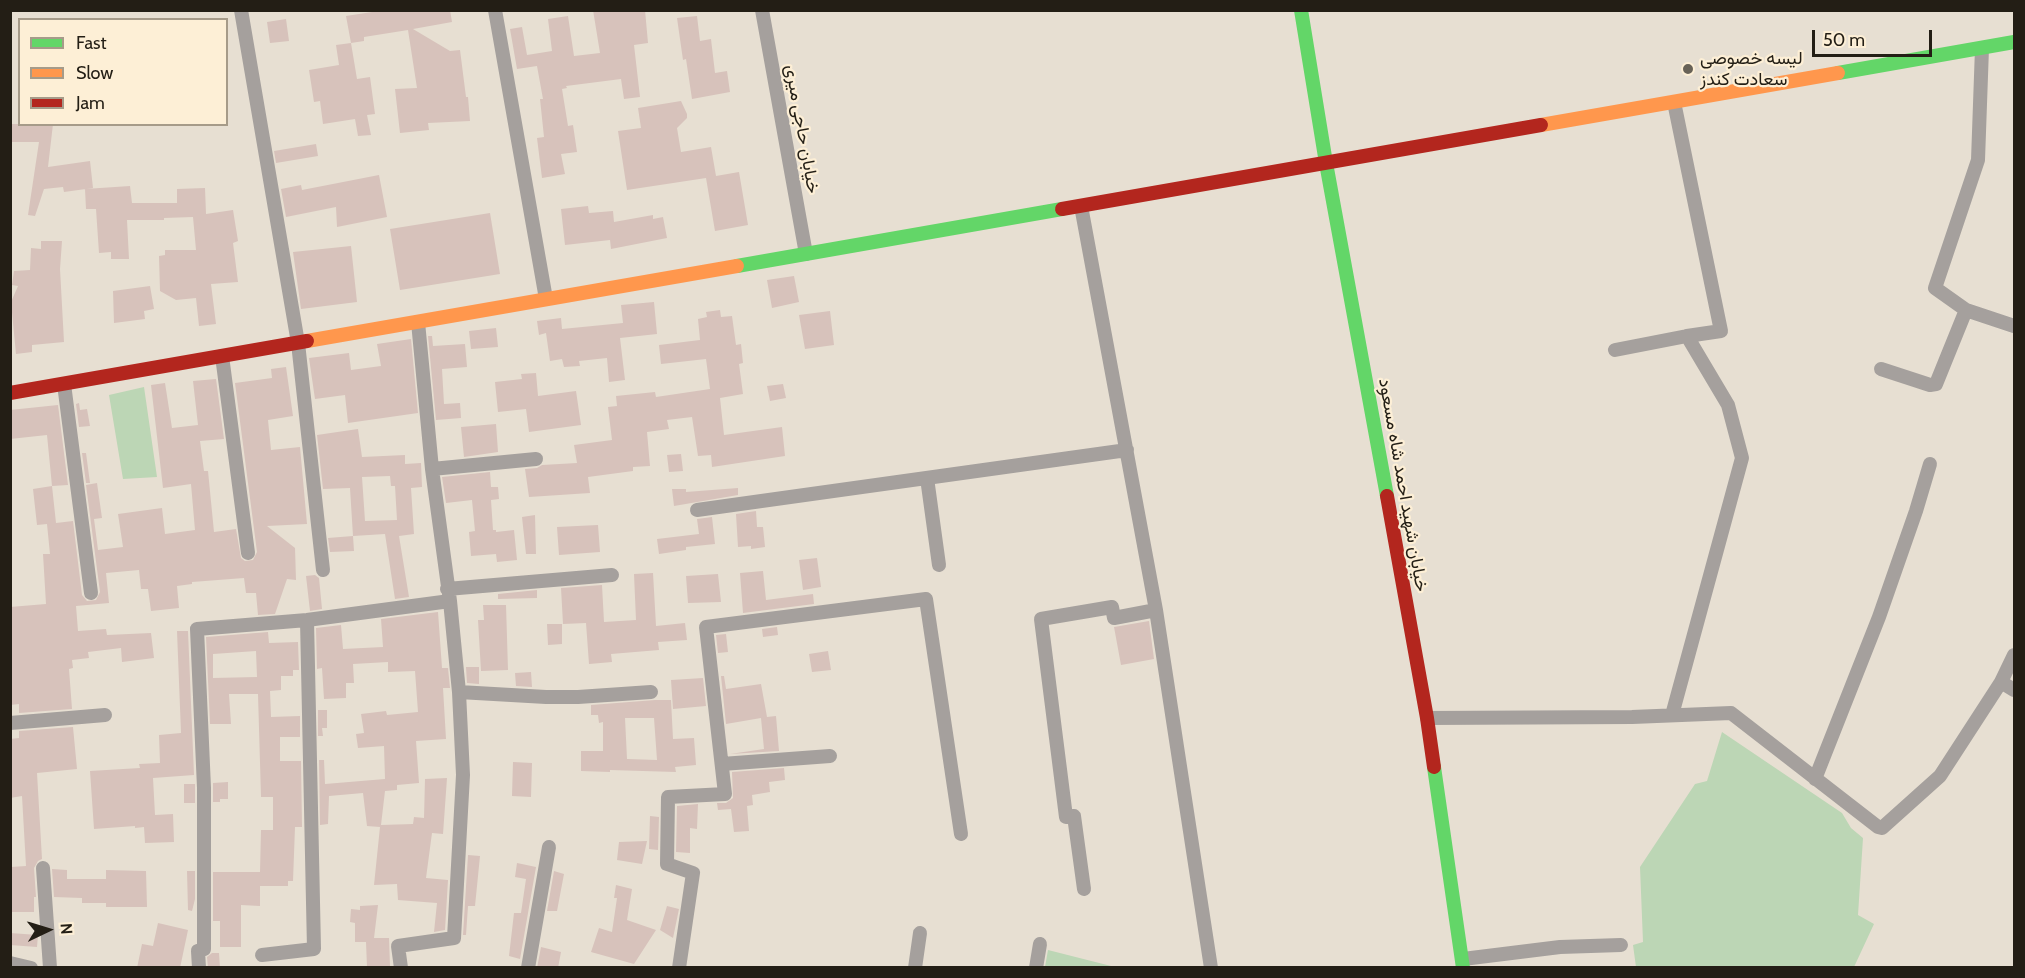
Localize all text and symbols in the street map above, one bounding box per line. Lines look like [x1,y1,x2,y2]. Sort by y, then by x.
legend [18,18,228,126]
scale bar [1815,18,1935,56]
text: 50 m [1823,29,1865,51]
text: Fast [76,32,107,54]
place label: لیسه خصوصی سعادت کندز [1700,48,1803,90]
text: Slow [76,62,113,84]
marker: لیسه خصوصی سعادت کندز [1681,62,1695,76]
street label: خیابان حاجی میری [780,63,824,195]
text: Jam [76,92,105,114]
street label: خیابان شهید احمد شاه مسعود [1374,377,1432,593]
north arrow [18,900,78,960]
text: N [57,922,76,935]

